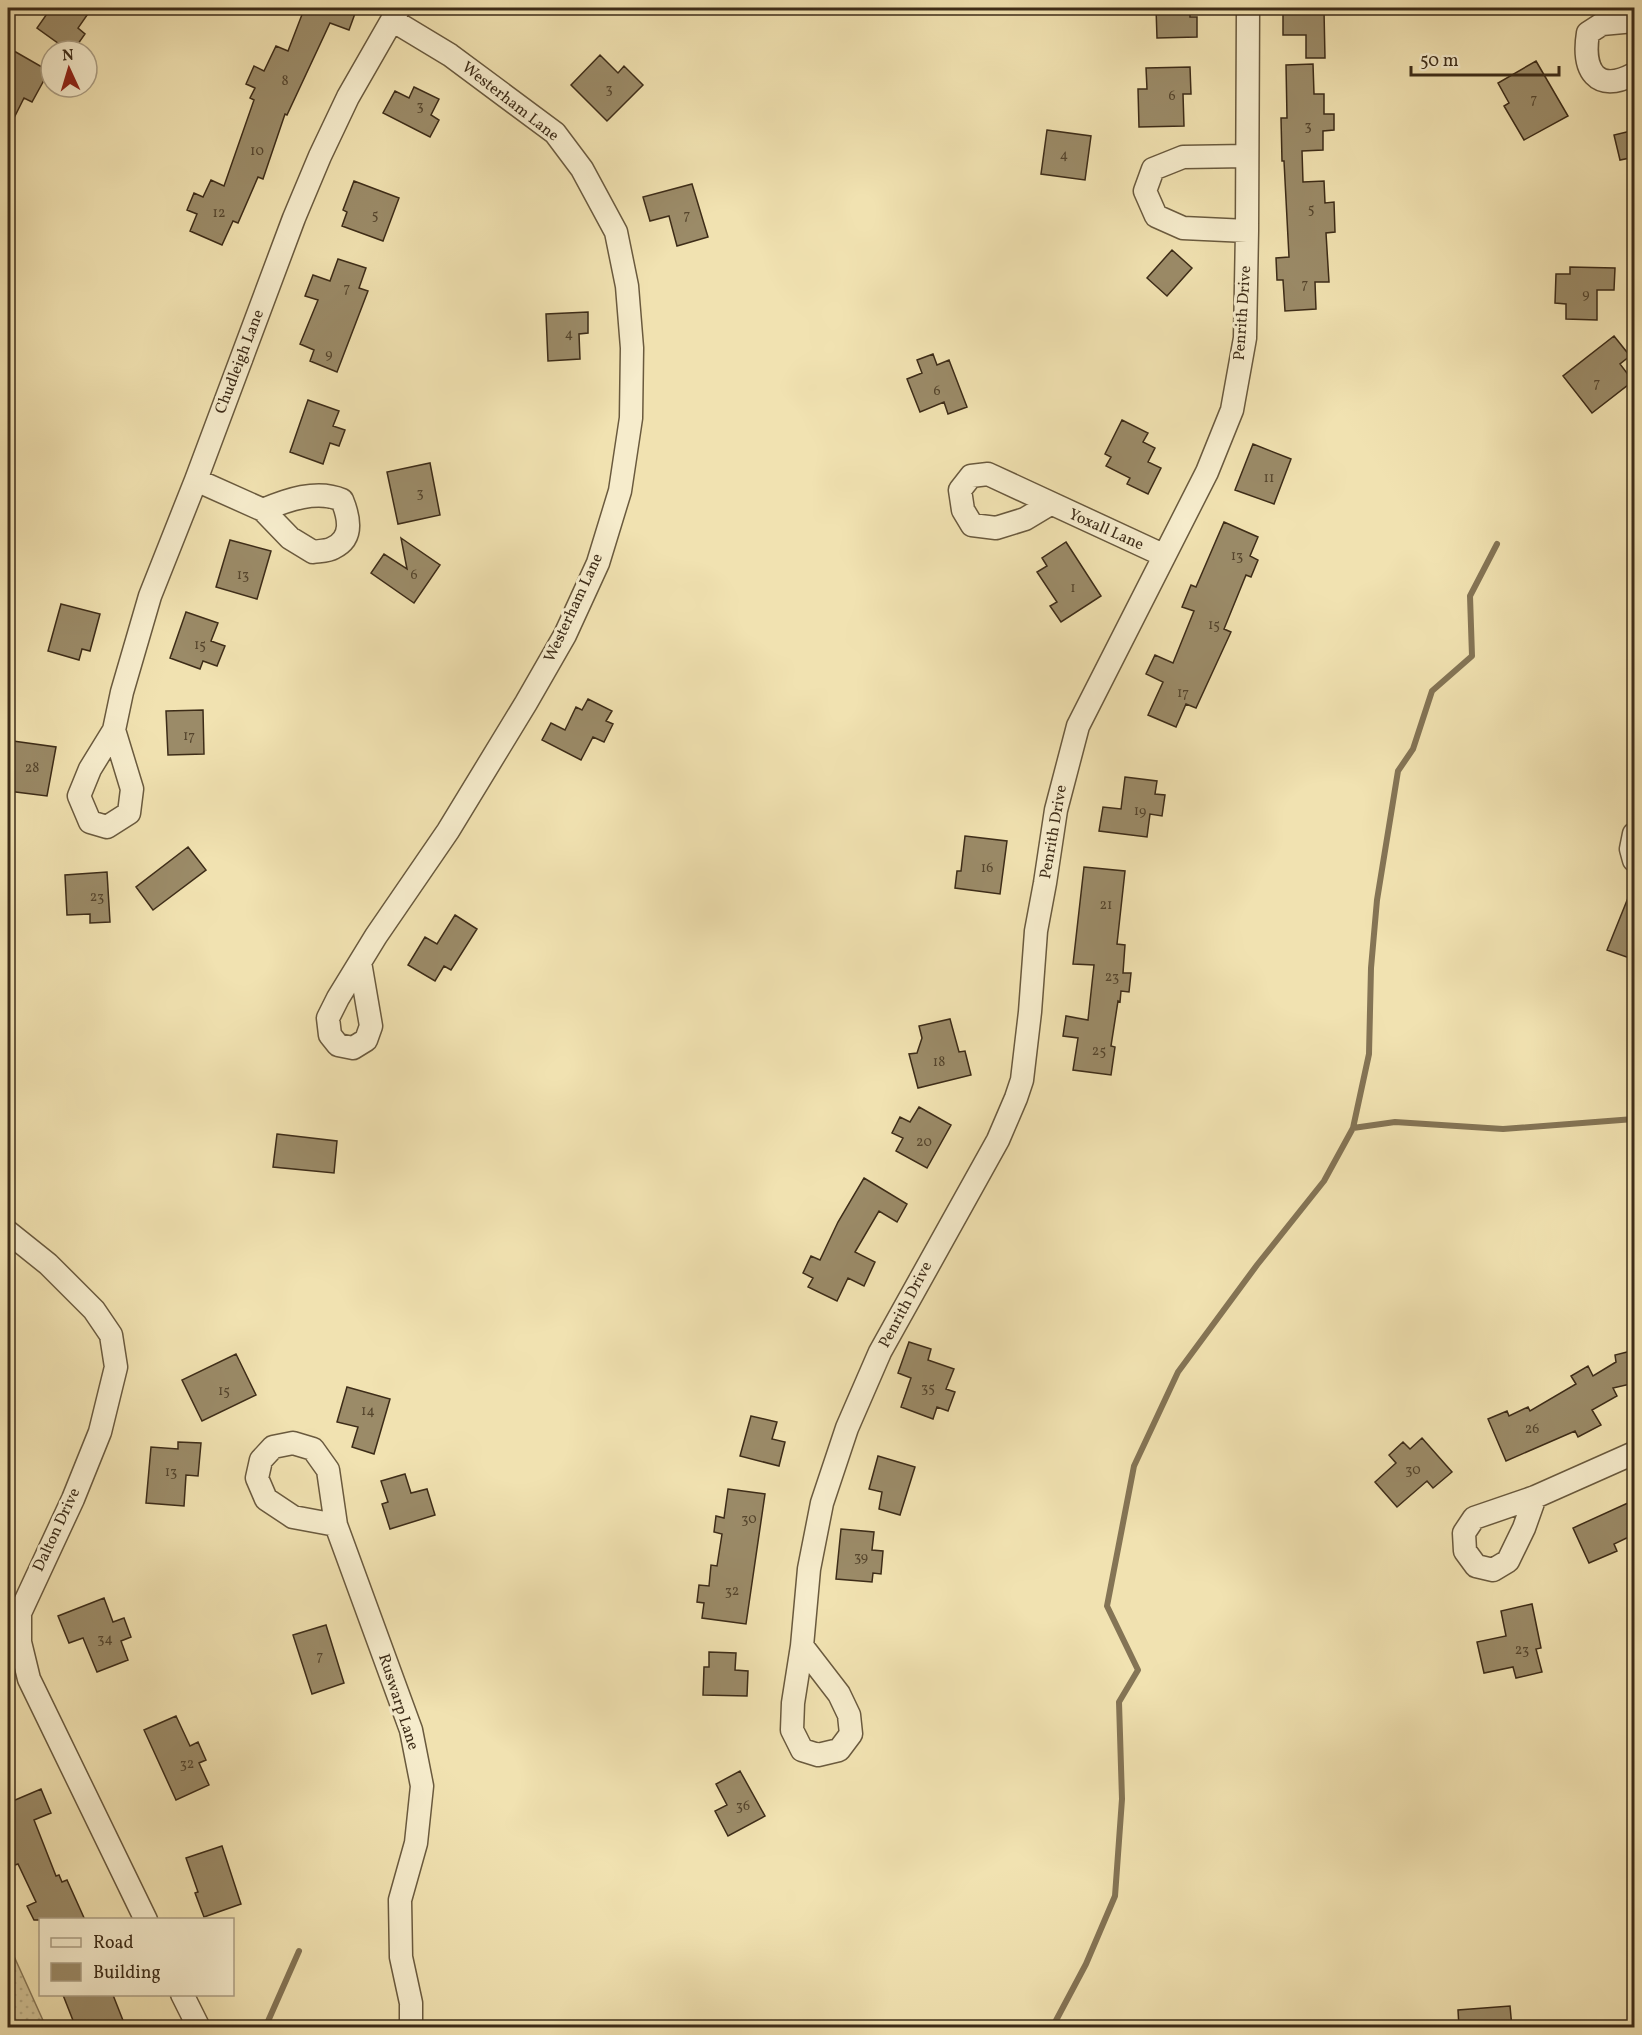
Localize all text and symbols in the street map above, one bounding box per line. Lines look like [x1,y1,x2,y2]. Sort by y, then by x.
north arrow [39,39,99,99]
scale bar [1411,39,1560,77]
text: N [62,45,75,67]
text: 50 m [1420,49,1459,74]
street label: Westerham Lane [457,57,563,147]
house number: 8 [281,72,289,91]
house number: 3 [605,80,613,99]
house number: 6 [1168,87,1176,106]
house number: 7 [1531,90,1538,109]
house number: 3 [416,97,424,116]
house number: 3 [1304,117,1312,136]
house number: 10 [250,142,264,161]
house number: 4 [1060,146,1068,165]
house number: 5 [1308,200,1314,219]
house number: 12 [213,204,225,223]
house number: 5 [372,206,378,225]
house number: 7 [684,206,691,225]
street label: Penrith Drive [1229,265,1257,361]
house number: 7 [1302,275,1309,294]
house number: 7 [344,279,351,298]
house number: 9 [1582,285,1590,304]
street label: Chudleigh Lane [210,307,270,417]
house number: 4 [565,325,573,344]
house number: 9 [325,345,333,364]
house number: 7 [1594,374,1601,393]
house number: 6 [933,382,941,401]
house number: 11 [1264,469,1274,488]
house number: 3 [416,484,424,503]
street label: Yoxall Lane [1065,504,1147,556]
house number: 13 [1231,547,1243,566]
street label: Westerham Lane [539,550,609,666]
house number: 13 [237,566,249,585]
house number: 6 [410,566,418,585]
house number: 1 [1070,579,1076,598]
house number: 15 [1208,616,1220,635]
house number: 15 [194,636,206,655]
house number: 17 [1177,684,1189,703]
house number: 17 [183,727,195,746]
house number: 28 [25,759,39,778]
street label: Penrith Drive [1035,783,1073,881]
house number: 19 [1134,802,1146,821]
house number: 16 [981,859,993,878]
house number: 23 [90,888,104,907]
house number: 21 [1100,896,1112,915]
house number: 23 [1105,968,1119,987]
house number: 25 [1092,1042,1106,1061]
house number: 18 [933,1053,945,1072]
house number: 20 [916,1133,932,1152]
street label: Penrith Drive [874,1258,938,1352]
house number: 35 [921,1379,935,1398]
house number: 15 [218,1382,230,1401]
house number: 14 [361,1402,375,1421]
house number: 26 [1525,1420,1539,1439]
house number: 30 [1405,1461,1421,1480]
house number: 13 [165,1463,177,1482]
street label: Dalton Drive [28,1484,86,1576]
house number: 30 [741,1510,757,1529]
house number: 39 [854,1548,868,1567]
house number: 32 [725,1582,739,1601]
house number: 34 [97,1630,113,1649]
house number: 23 [1515,1641,1529,1660]
house number: 7 [317,1647,324,1666]
street label: Ruswarp Lane [372,1651,424,1753]
house number: 32 [180,1755,194,1774]
house number: 36 [736,1797,750,1816]
legend [39,1918,234,1996]
text: Road [93,1931,134,1956]
text: Building [93,1961,161,1986]

